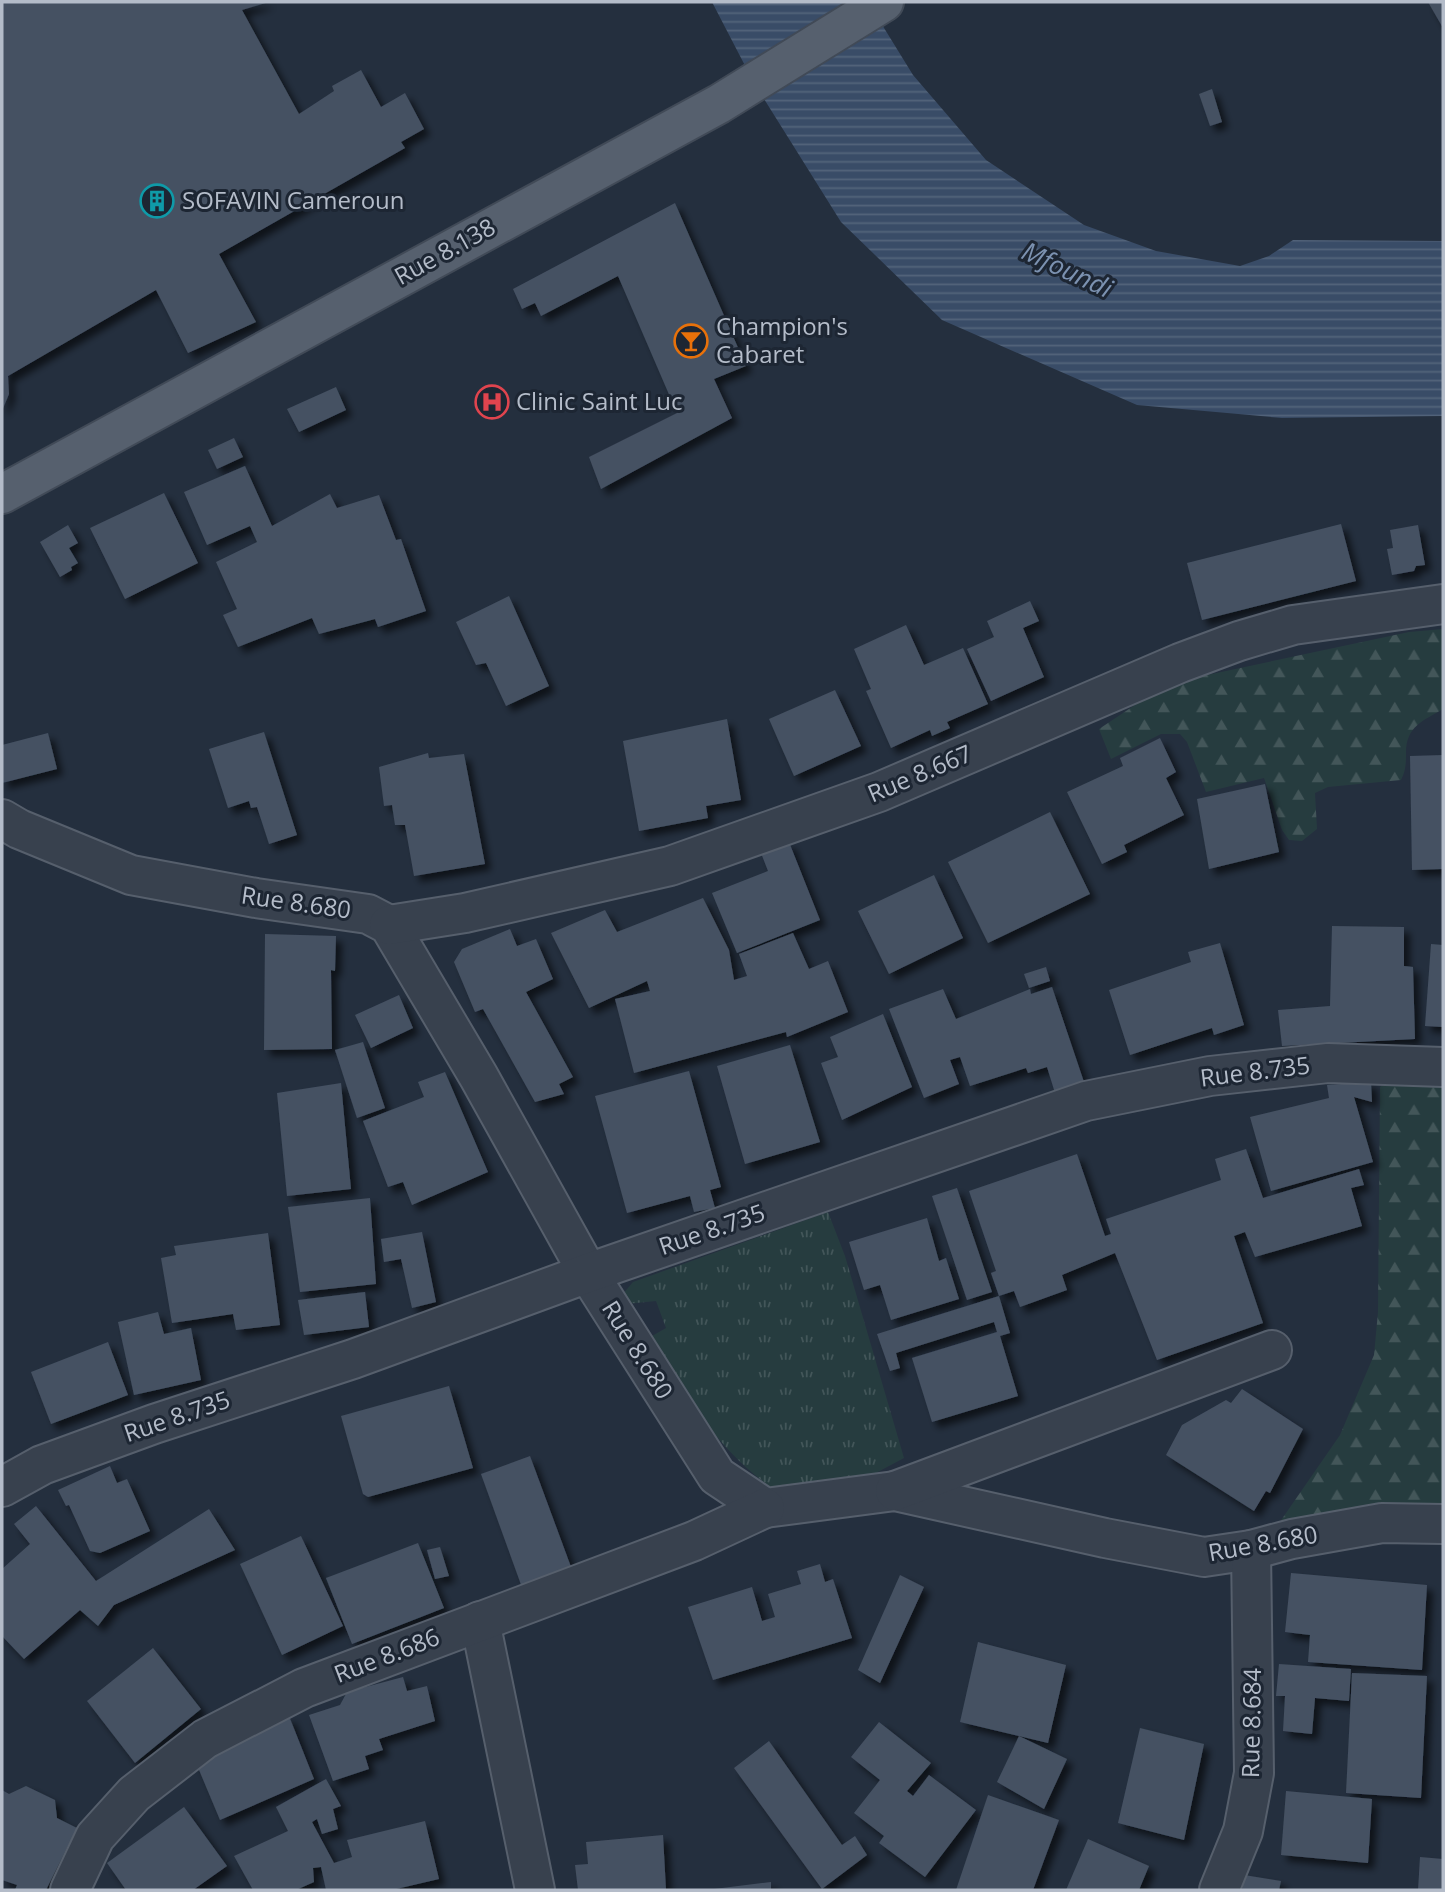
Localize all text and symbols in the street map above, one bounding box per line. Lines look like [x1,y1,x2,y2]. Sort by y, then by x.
building icon: SOFAVIN Cameroun [138,182,176,220]
place label: SOFAVIN Cameroun [182,183,405,216]
street label: Rue 8.138 [388,209,501,292]
water label: Mfoundi [1016,232,1119,306]
place label: Champion's Cabaret [716,309,848,370]
bar icon: Champion's Cabaret [672,322,710,360]
hospital icon: Clinic Saint Luc [473,383,511,421]
place label: Clinic Saint Luc [516,384,683,417]
street label: Rue 8.667 [862,736,977,809]
street label: Rue 8.680 [239,877,353,926]
street label: Rue 8.735 [1198,1047,1312,1094]
street label: Rue 8.735 [654,1195,769,1262]
street label: Rue 8.680 [595,1294,682,1405]
street label: Rue 8.735 [119,1382,234,1449]
street label: Rue 8.680 [1205,1517,1320,1568]
street label: Rue 8.686 [329,1619,444,1690]
street label: Rue 8.684 [1233,1667,1268,1778]

